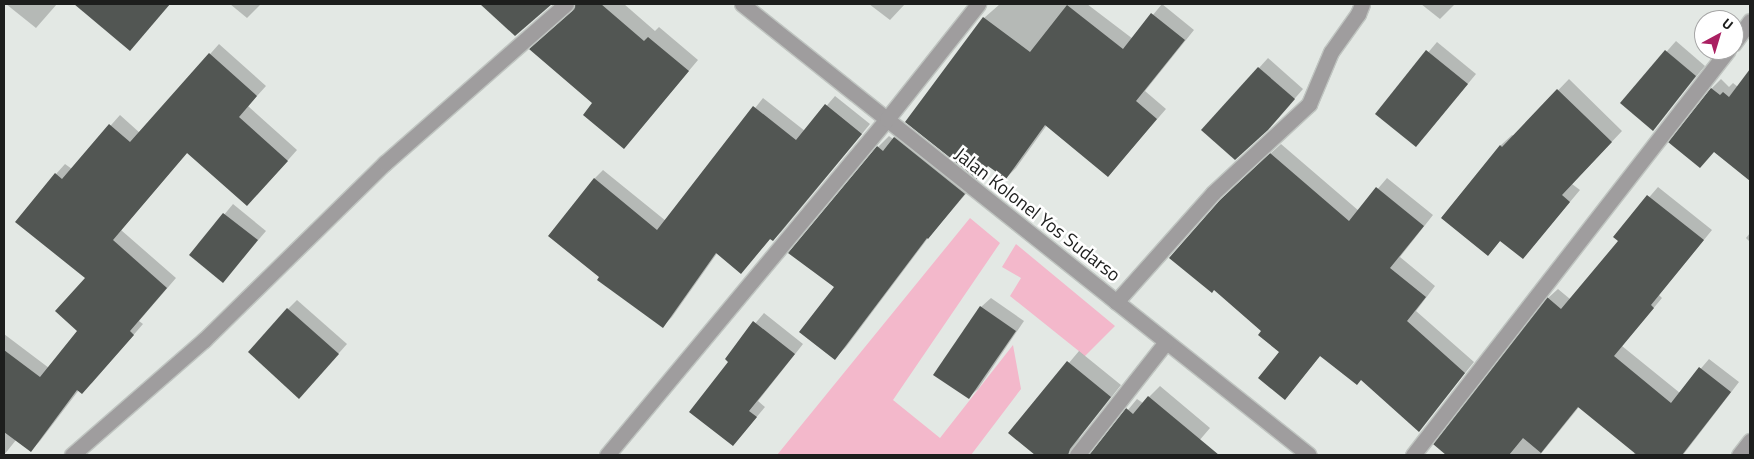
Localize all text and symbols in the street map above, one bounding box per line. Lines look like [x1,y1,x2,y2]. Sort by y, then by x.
north arrow [1694,10,1744,60]
text: U [1718,13,1738,35]
street label: Jalan Kolonel Yos Sudarso [951,142,1125,286]

